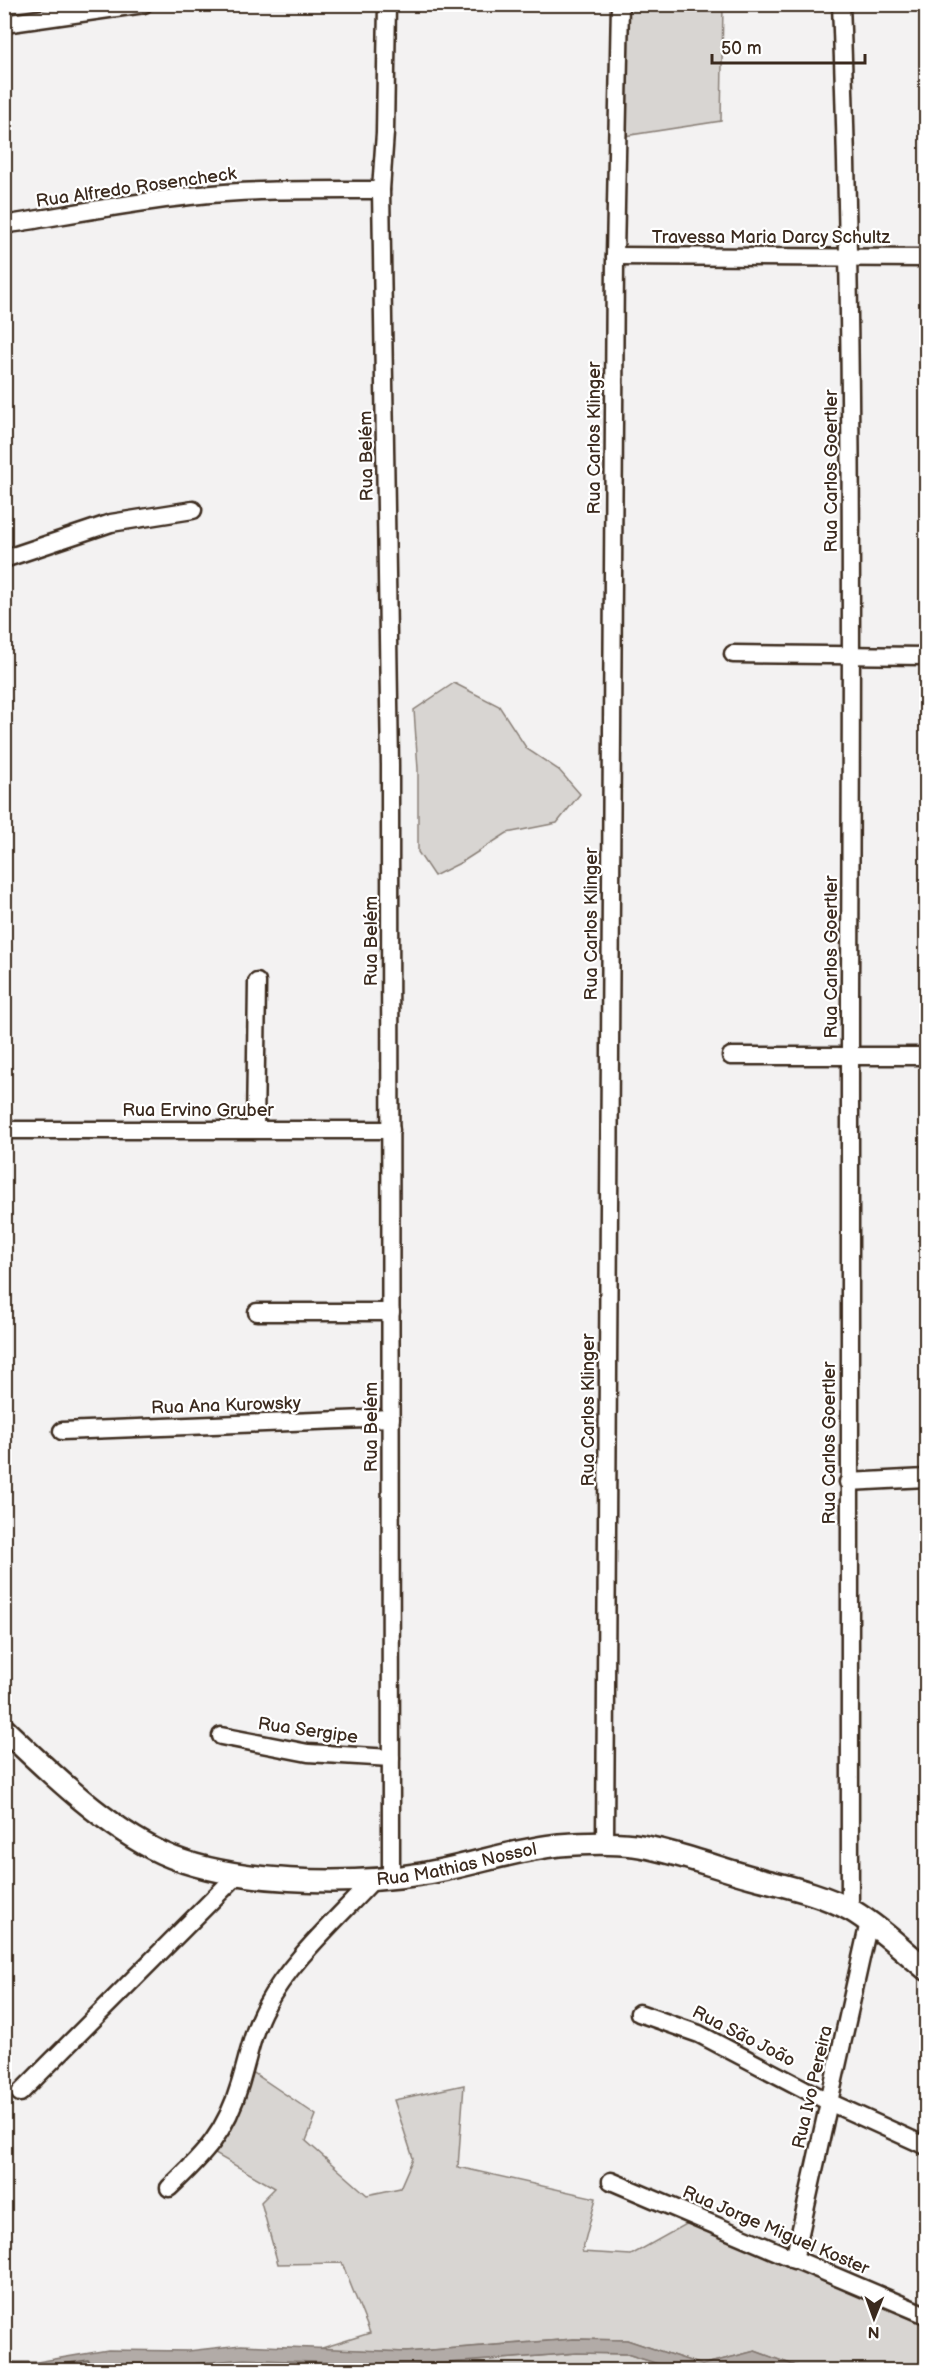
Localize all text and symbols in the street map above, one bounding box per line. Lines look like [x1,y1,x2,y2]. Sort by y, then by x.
scale bar [712,27,865,65]
text: 50 m [721,38,762,59]
street label: Rua Alfredo Rosencheck [35,163,238,212]
street label: Travessa Maria Darcy Schultz [652,227,891,248]
street label: Rua Carlos Klinger [584,361,605,514]
street label: Rua Carlos Goertler [821,389,842,552]
street label: Rua Belém [355,411,378,501]
street label: Rua Carlos Klinger [581,847,602,1000]
street label: Rua Carlos Goertler [821,875,842,1038]
street label: Rua Belém [361,896,382,986]
street label: Rua Ervino Gruber [122,1100,274,1121]
street label: Rua Carlos Klinger [578,1333,599,1486]
street label: Rua Carlos Goertler [819,1361,840,1524]
street label: Rua Belém [361,1382,382,1472]
street label: Rua Ana Kurowsky [151,1392,302,1419]
street label: Rua Sergipe [256,1713,360,1748]
street label: Rua Mathias Nossol [376,1838,538,1890]
street label: Rua São João [689,2002,799,2071]
street label: Rua Ivo Pereira [788,2024,837,2151]
street label: Rua Jorge Miguel Koster [679,2182,873,2280]
north arrow [844,2288,904,2348]
text: N [868,2322,880,2341]

